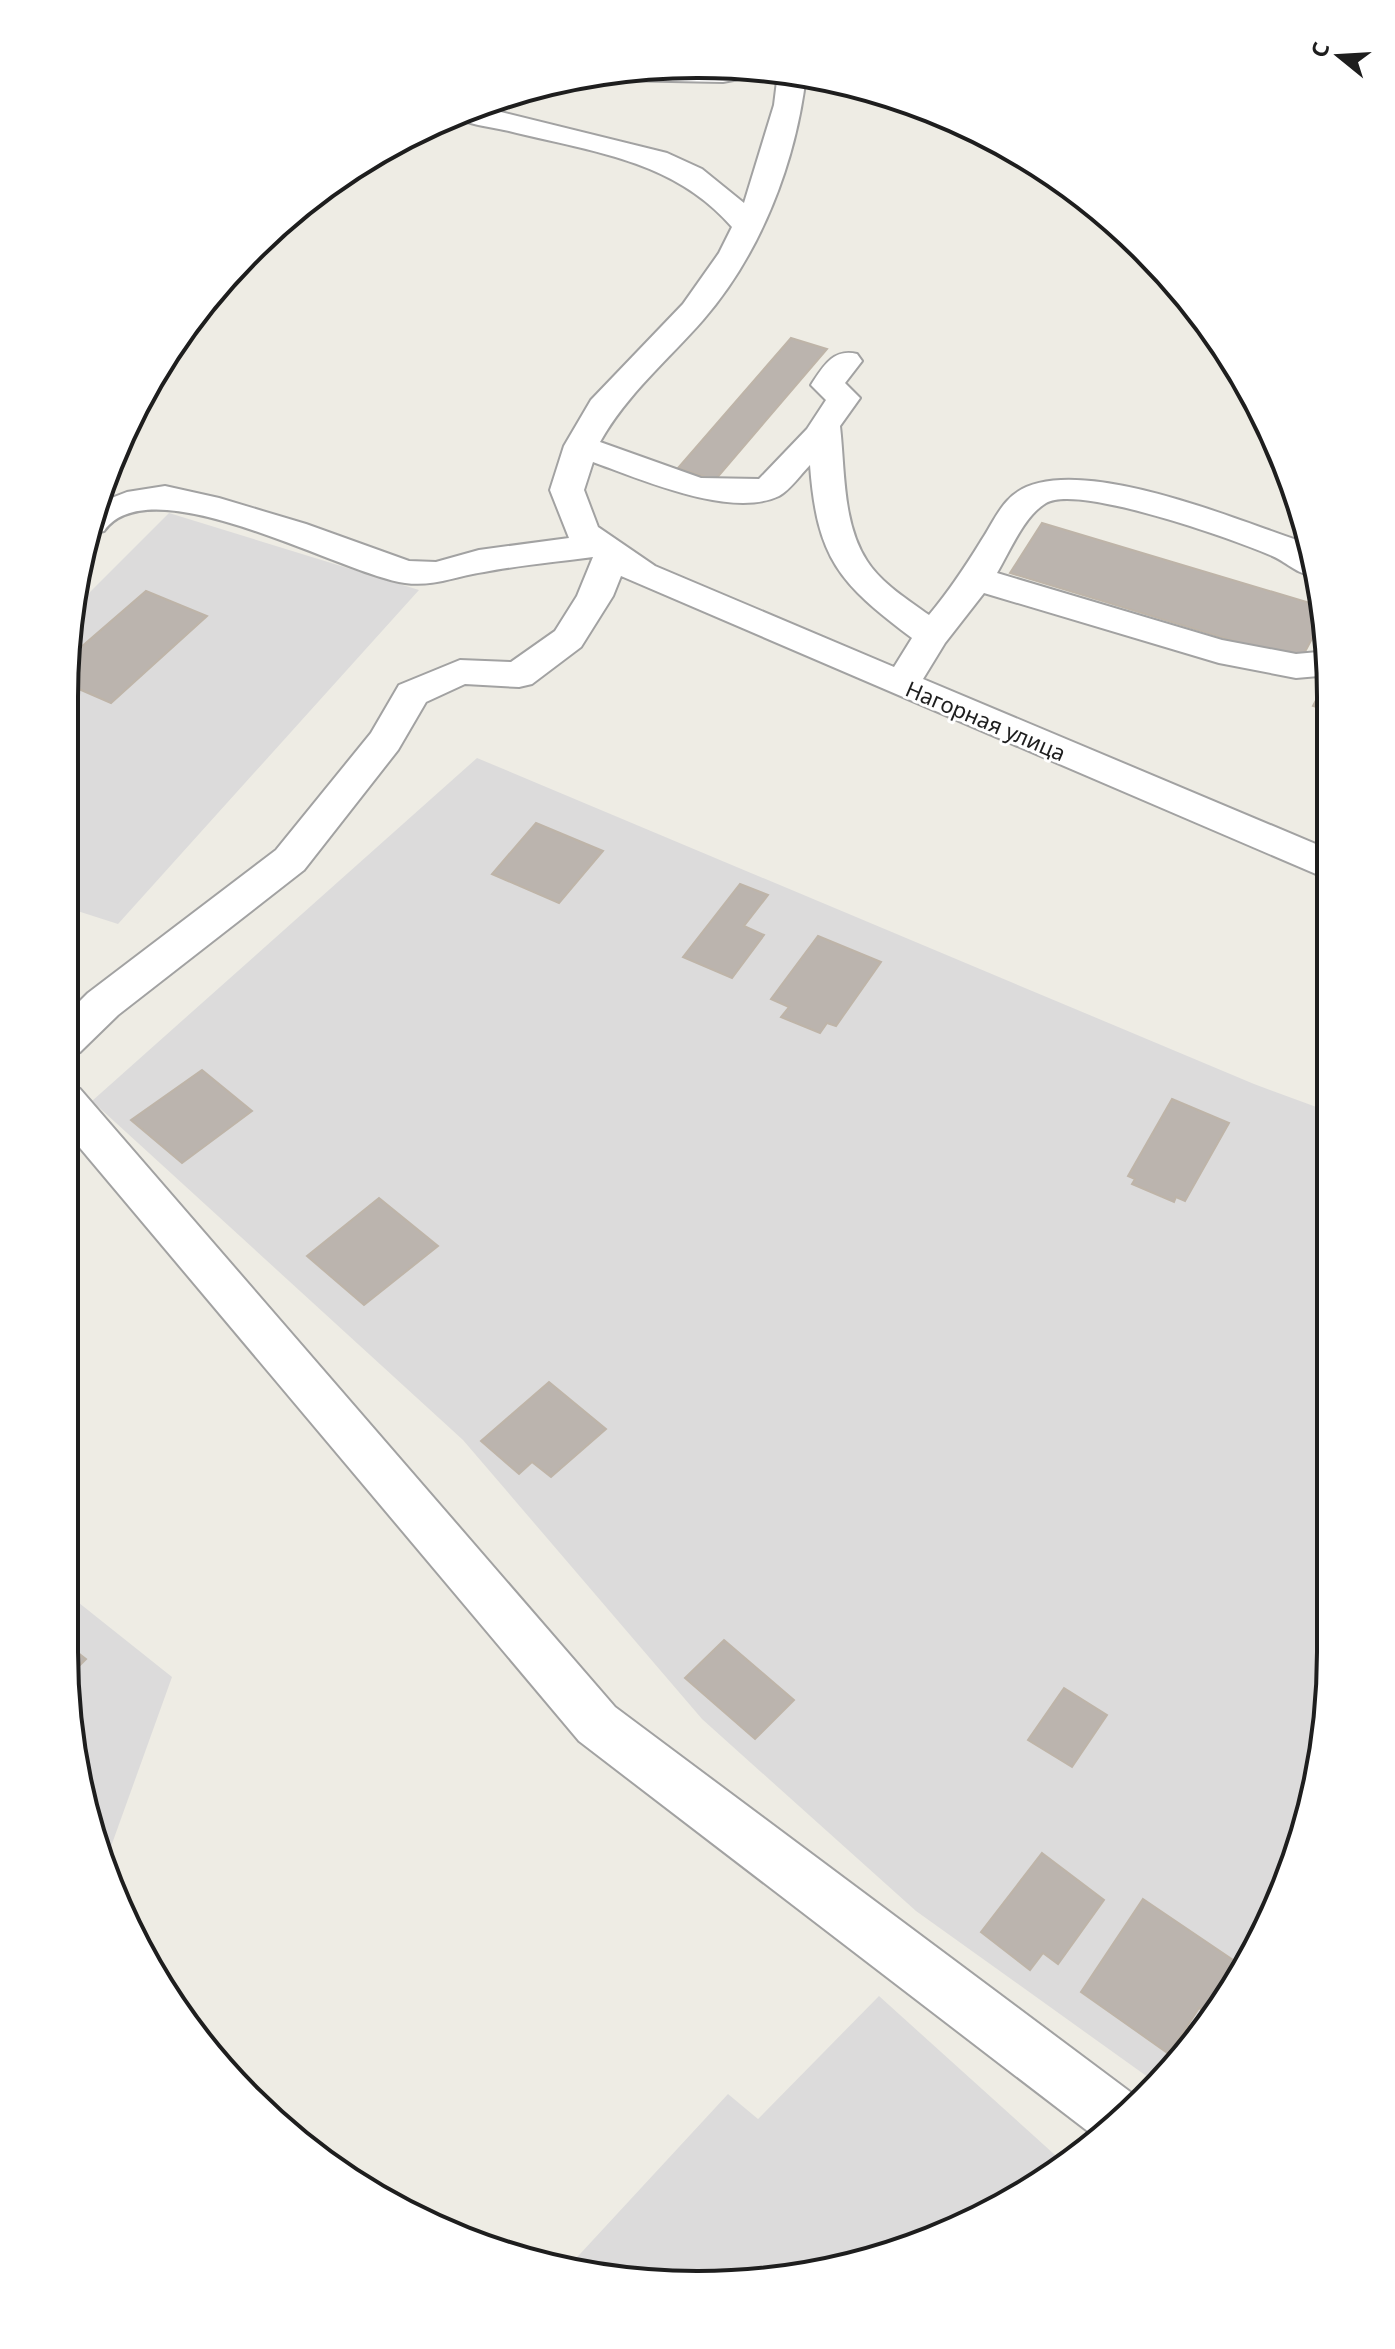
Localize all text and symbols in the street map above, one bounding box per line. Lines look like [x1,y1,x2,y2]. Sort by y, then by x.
north arrow [1299,16,1379,96]
text: С [1303,38,1335,61]
street label: Нагорная улица [901,673,1071,767]

